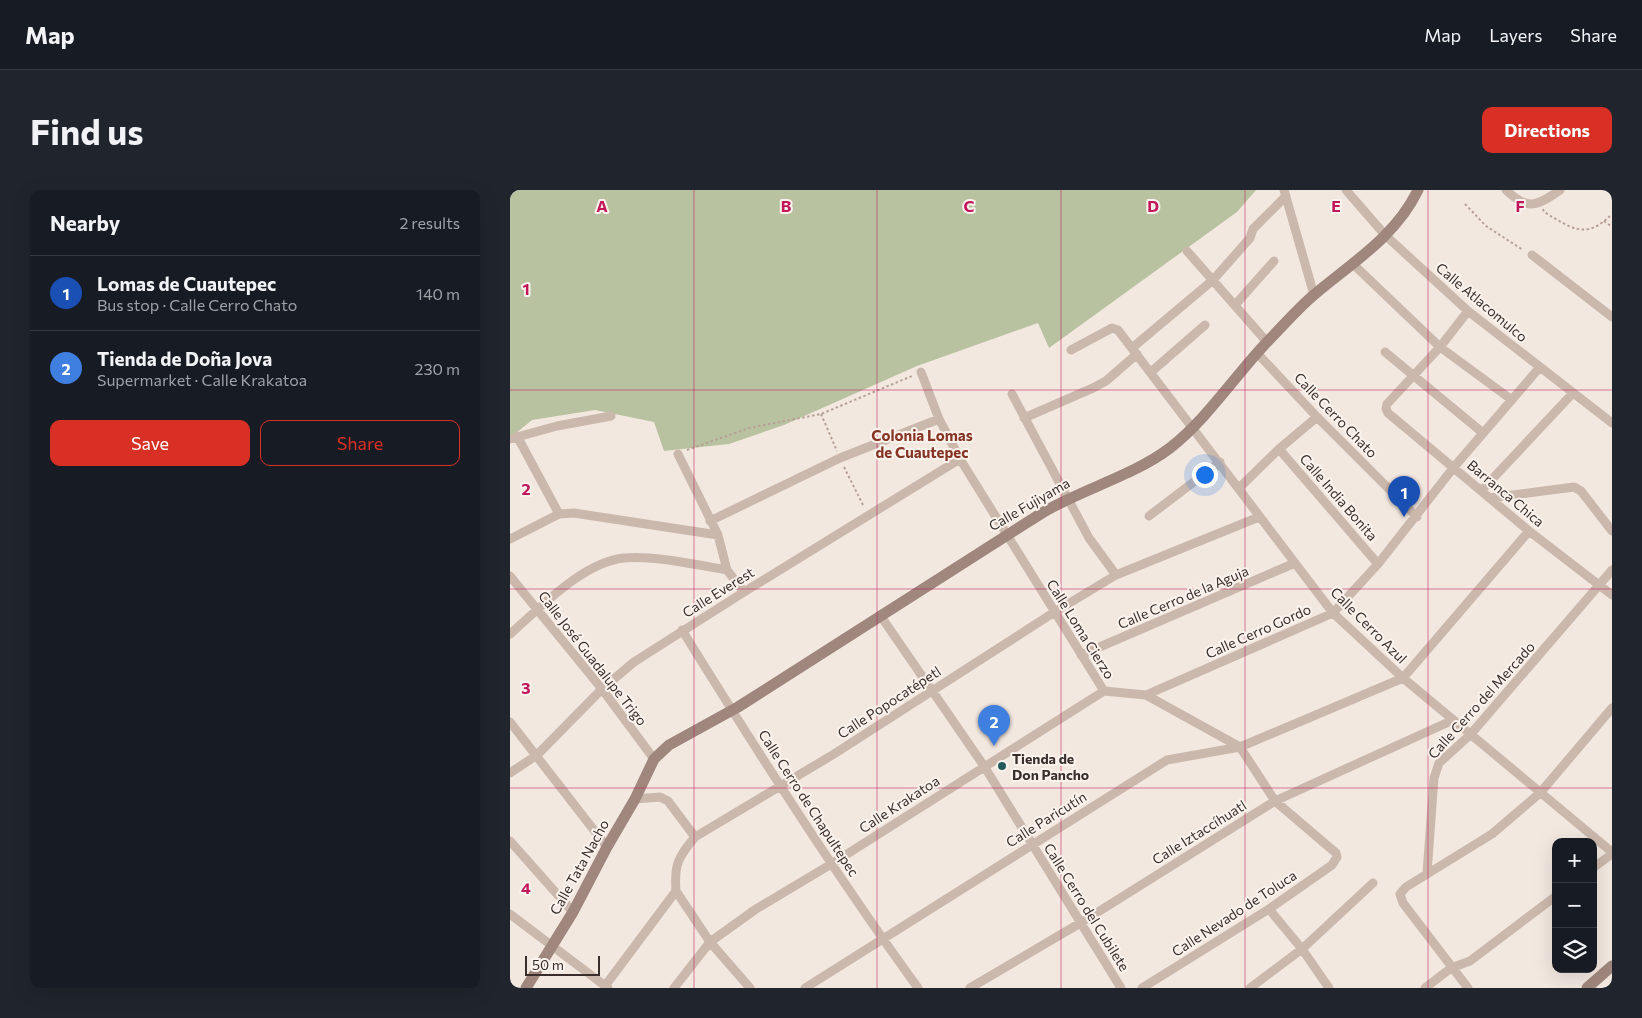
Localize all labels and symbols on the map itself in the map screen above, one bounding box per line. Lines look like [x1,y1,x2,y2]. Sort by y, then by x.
text: A [596,196,608,215]
text: B [781,196,792,215]
text: C [964,196,975,215]
text: D [1147,196,1159,215]
text: E [1331,196,1341,215]
text: F [1515,196,1525,215]
street label: Calle Atlacomulco [1433,259,1531,345]
text: 1 [522,279,530,298]
street label: Calle Cerro Chato [1291,369,1381,461]
district label: Colonia Lomas de Cuautepec [871,426,973,461]
street label: Calle India Bonita [1297,450,1381,544]
street label: Barranca Chica [1464,456,1548,530]
your location [1192,462,1218,488]
street label: Calle Fujiyama [985,474,1073,534]
pin: 1 [1388,476,1420,517]
text: 2 [521,479,531,498]
street label: Calle Cerro de la Aguja [1115,562,1251,632]
street label: Calle Everest [679,563,757,621]
street label: Calle Loma Cierzo [1044,576,1118,682]
street label: Calle Cerro Azul [1327,583,1411,667]
street label: Calle José Guadalupe Trigo [535,587,651,729]
street label: Calle Cerro Gordo [1203,600,1313,662]
street label: Calle Cerro del Mercado [1424,638,1538,762]
street label: Calle Popocatépetl [834,662,944,742]
text: 3 [521,678,531,697]
pin: 2 [978,705,1010,746]
street label: Calle Cerro de Chapultepec [755,726,863,880]
place label: Tienda de Don Pancho [1012,750,1089,783]
marker: Tienda de Don Pancho [996,760,1008,772]
street label: Calle Krakatoa [856,772,942,836]
street label: Calle Paricutín [1003,788,1089,850]
street label: Calle Iztaccíhuatl [1149,796,1249,868]
street label: Calle Tata Nacho [546,816,612,918]
street label: Calle Cerro del Cubilete [1041,840,1133,974]
street label: Calle Nevado de Toluca [1168,866,1300,960]
text: 4 [521,878,531,897]
scale bar [525,953,600,976]

